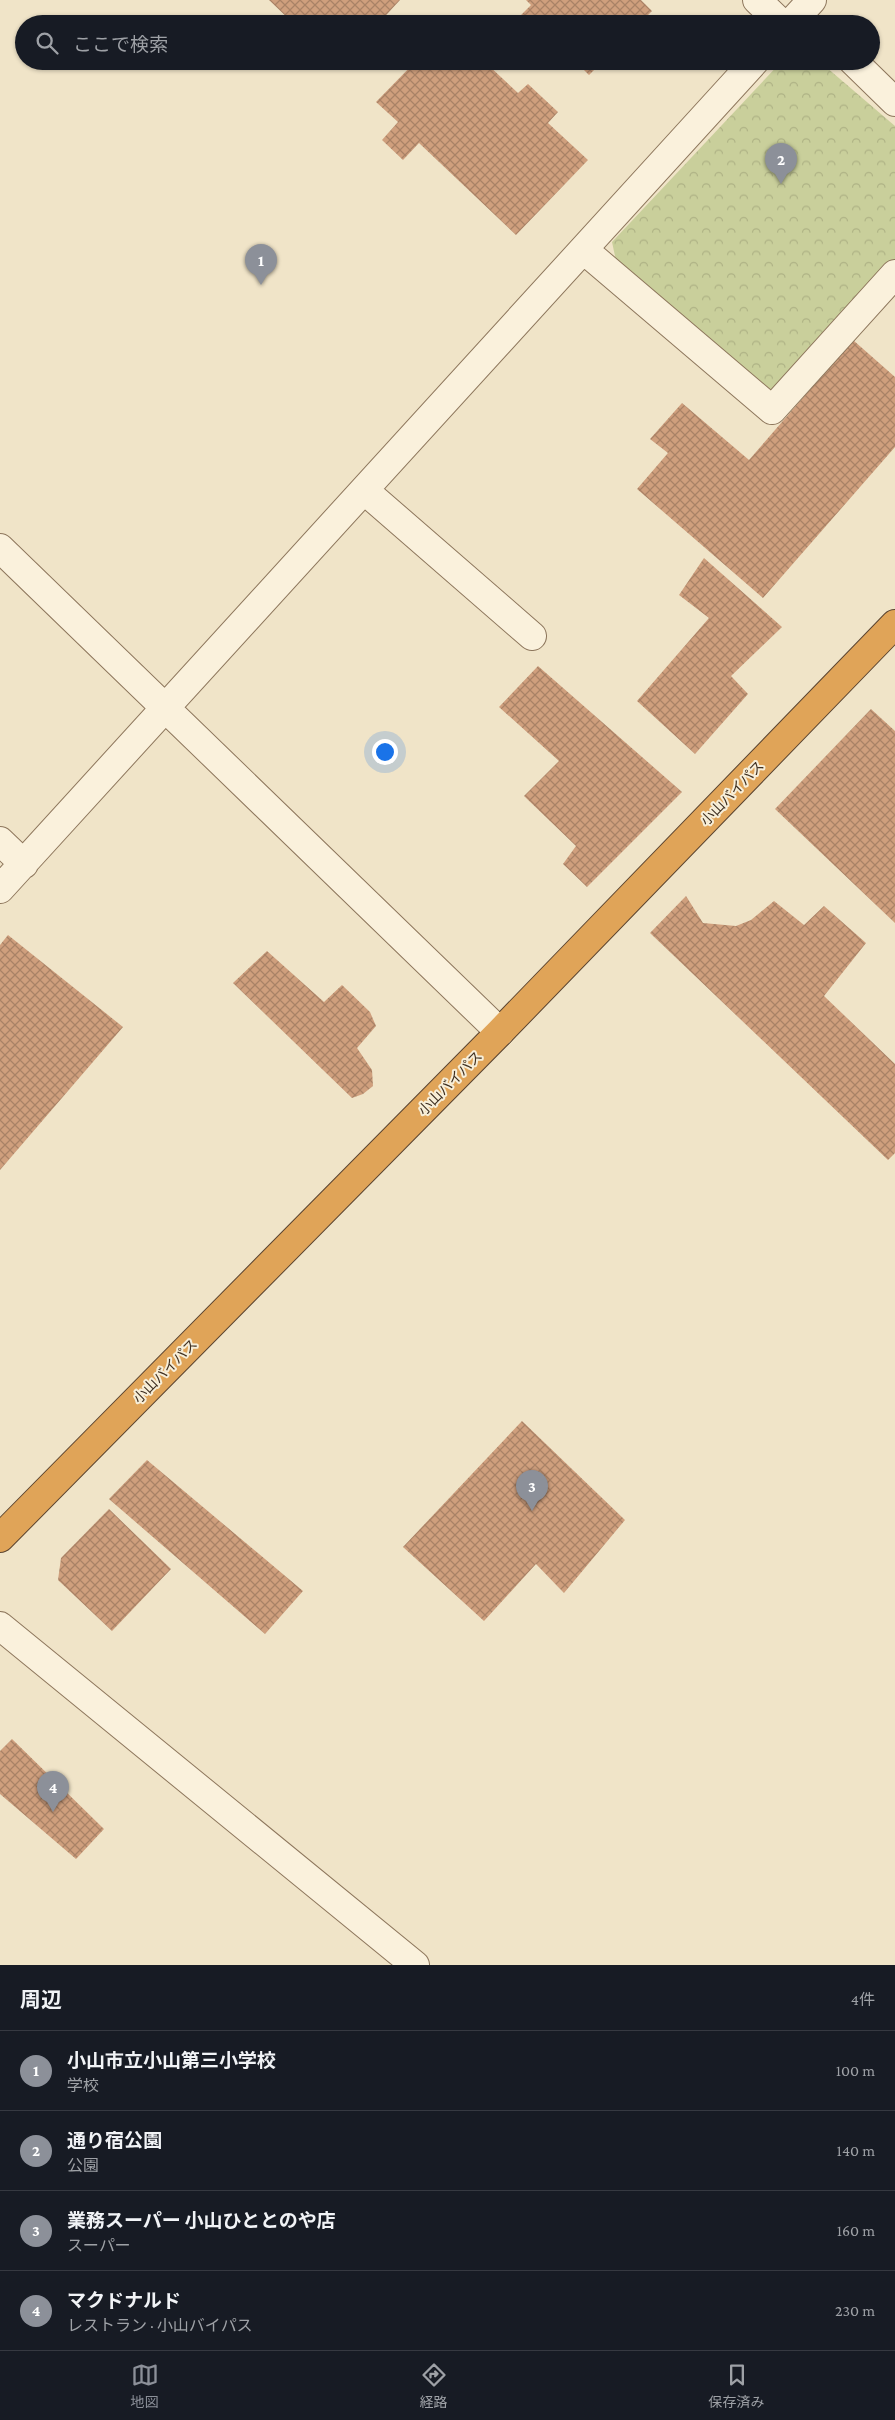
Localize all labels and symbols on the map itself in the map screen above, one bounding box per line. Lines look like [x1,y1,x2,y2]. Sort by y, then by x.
pin: 2 [765,143,797,184]
pin: 1 [245,244,277,285]
your location [372,739,398,765]
street label: 小山バイパス [697,757,767,829]
street label: 小山バイパス [415,1048,485,1118]
street label: 小山バイパス [130,1336,200,1406]
pin: 3 [516,1470,548,1511]
pin: 4 [37,1771,69,1812]

